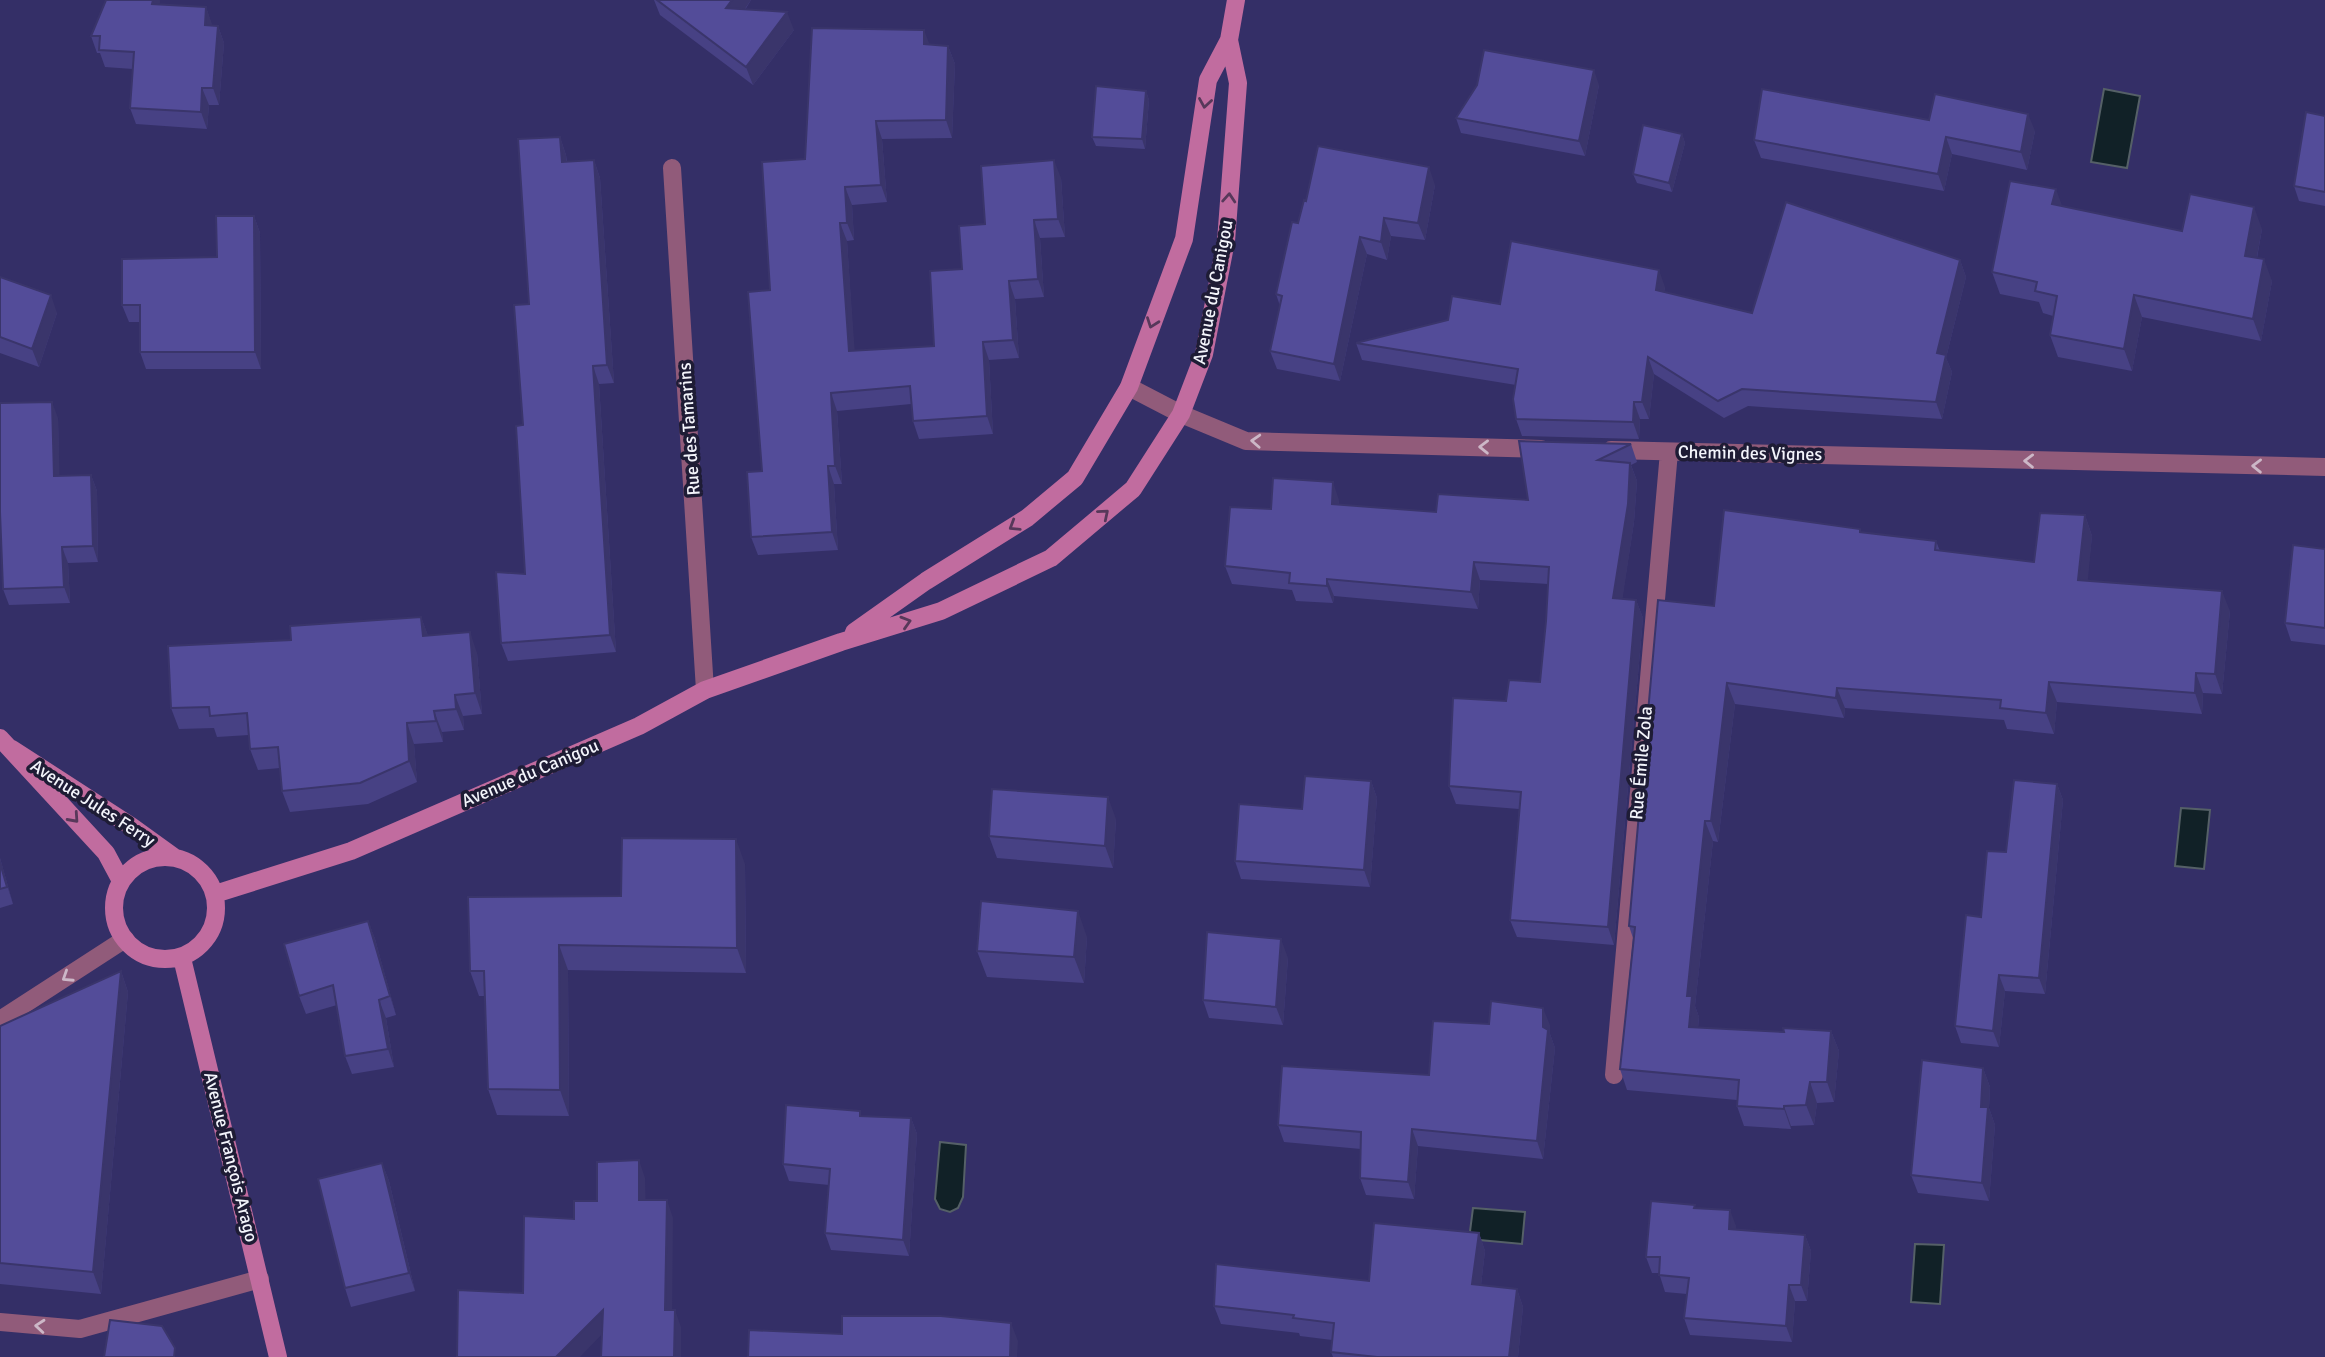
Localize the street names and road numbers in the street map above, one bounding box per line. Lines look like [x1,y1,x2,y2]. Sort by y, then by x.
street label: Avenue du Canigou [1188,218,1238,366]
street label: Rue des Tamarins [673,362,705,496]
street label: Chemin des Vignes [1678,441,1823,465]
street label: Rue Émile Zola [1625,705,1657,821]
street label: Avenue du Canigou [458,734,602,812]
street label: Avenue Jules Ferry [27,755,160,852]
street label: Avenue François Arago [199,1070,263,1244]

